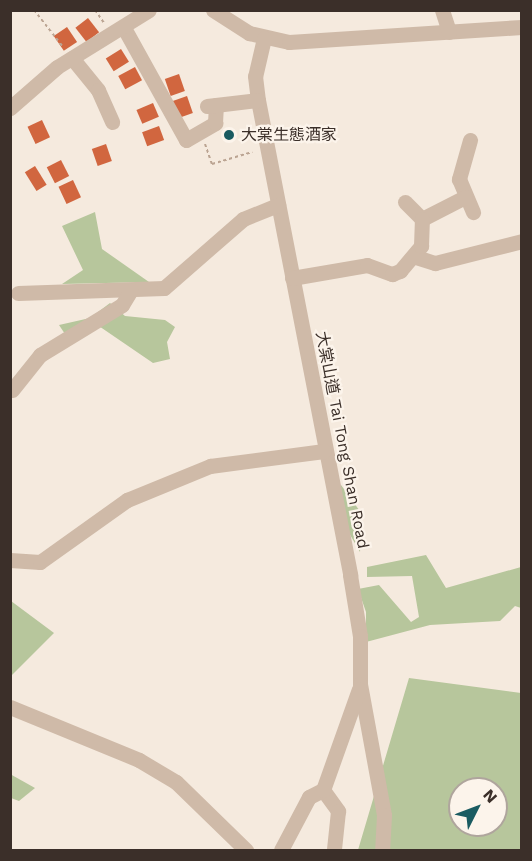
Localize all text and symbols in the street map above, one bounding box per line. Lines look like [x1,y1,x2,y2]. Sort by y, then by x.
place label: 大棠生態酒家 [241,125,337,145]
marker: 大棠生態酒家 [222,128,236,142]
street label: 大棠山道 Tai Tong Shan Road [311,330,373,550]
north arrow [448,777,508,837]
text: N [479,785,501,807]

